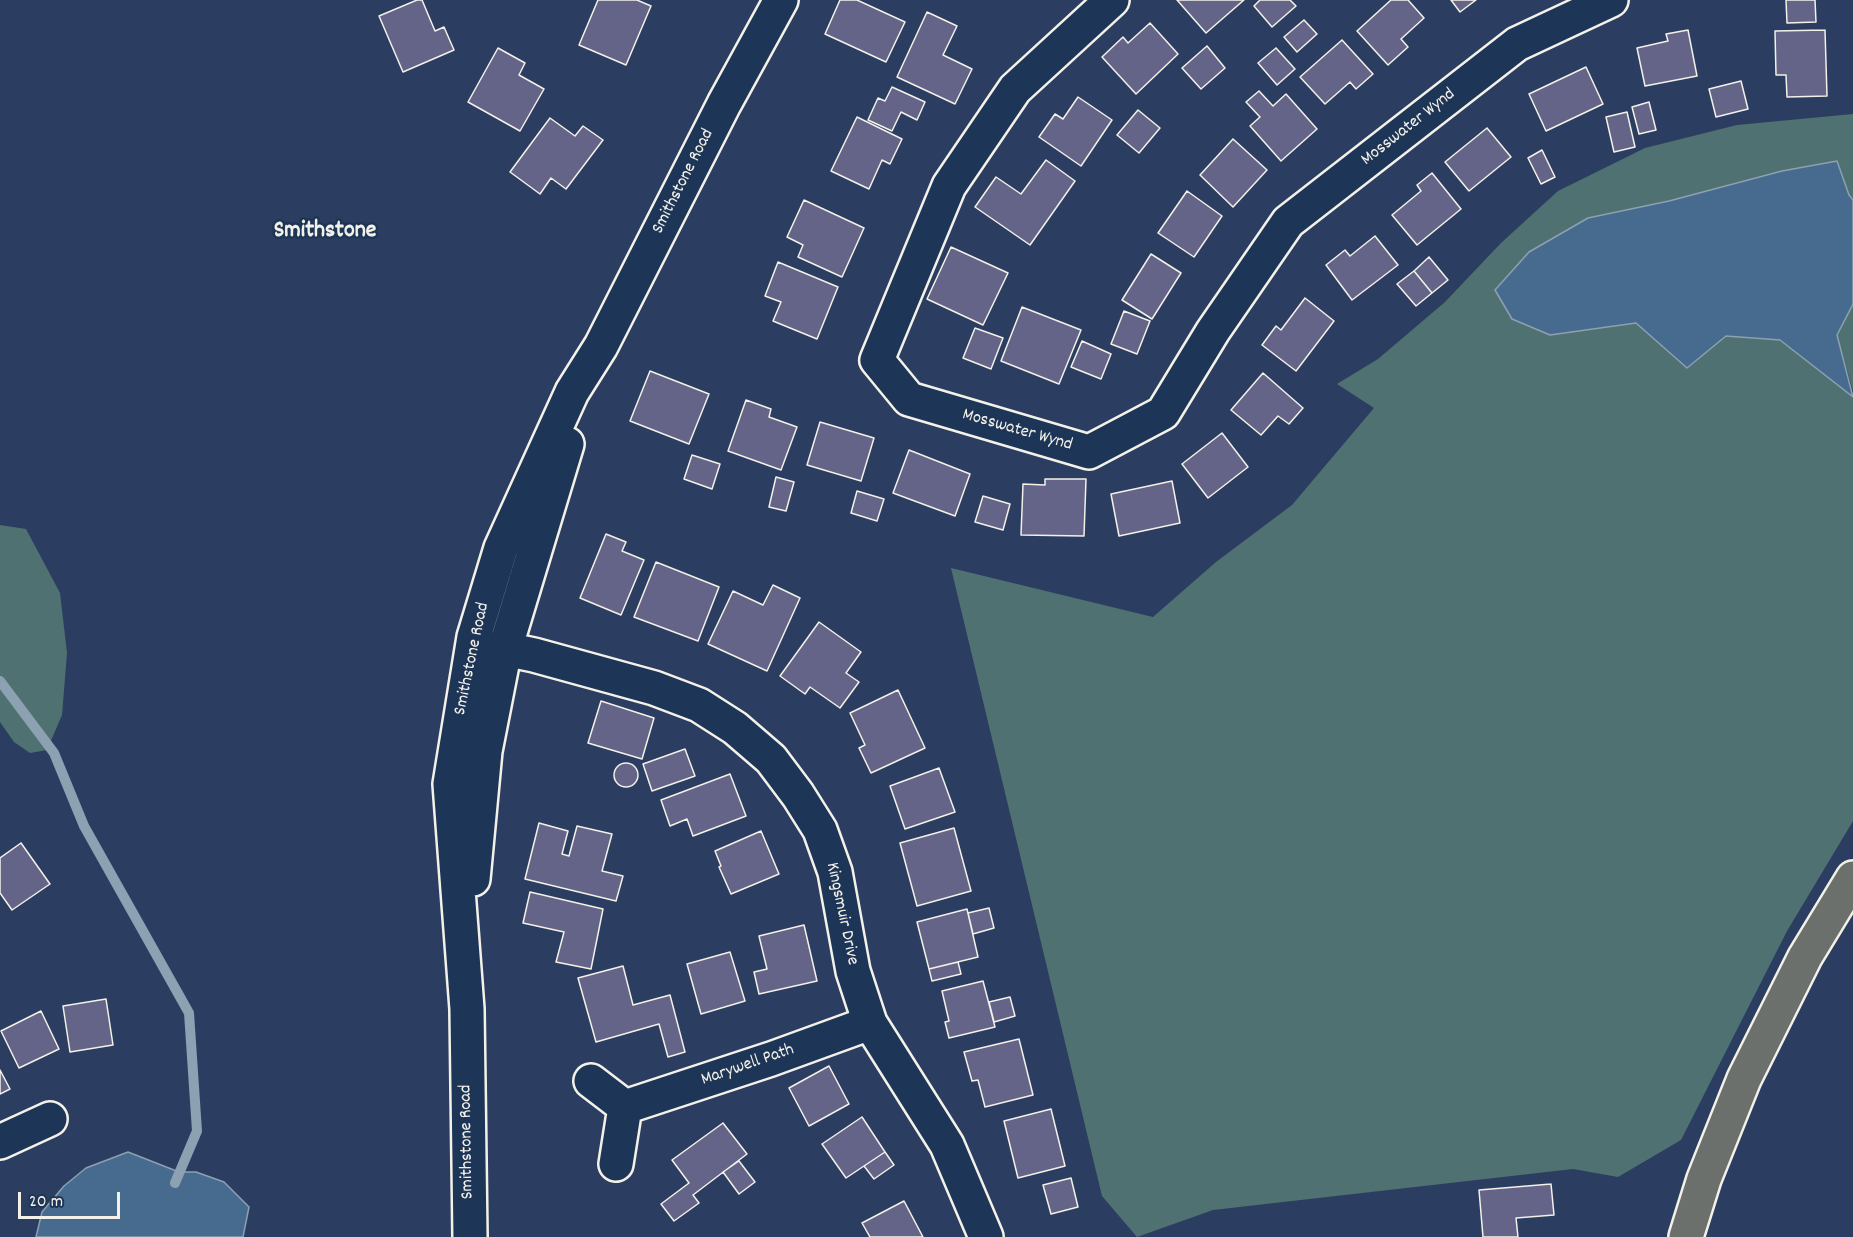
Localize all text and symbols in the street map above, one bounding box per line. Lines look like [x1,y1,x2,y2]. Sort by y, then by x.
street label: Mosswater Wynd [1358,85,1460,171]
street label: Smithstone Road [648,126,720,238]
district label: Smithstone [274,219,376,247]
street label: Mosswater Wynd [959,405,1075,457]
street label: Smithstone Road [451,601,495,717]
street label: Kingsmuir Drive [820,861,862,967]
street label: Marywell Path [699,1040,797,1092]
street label: Smithstone Road [456,1084,480,1200]
scale bar [21,1180,123,1218]
text: 20 m [29,1190,63,1215]

